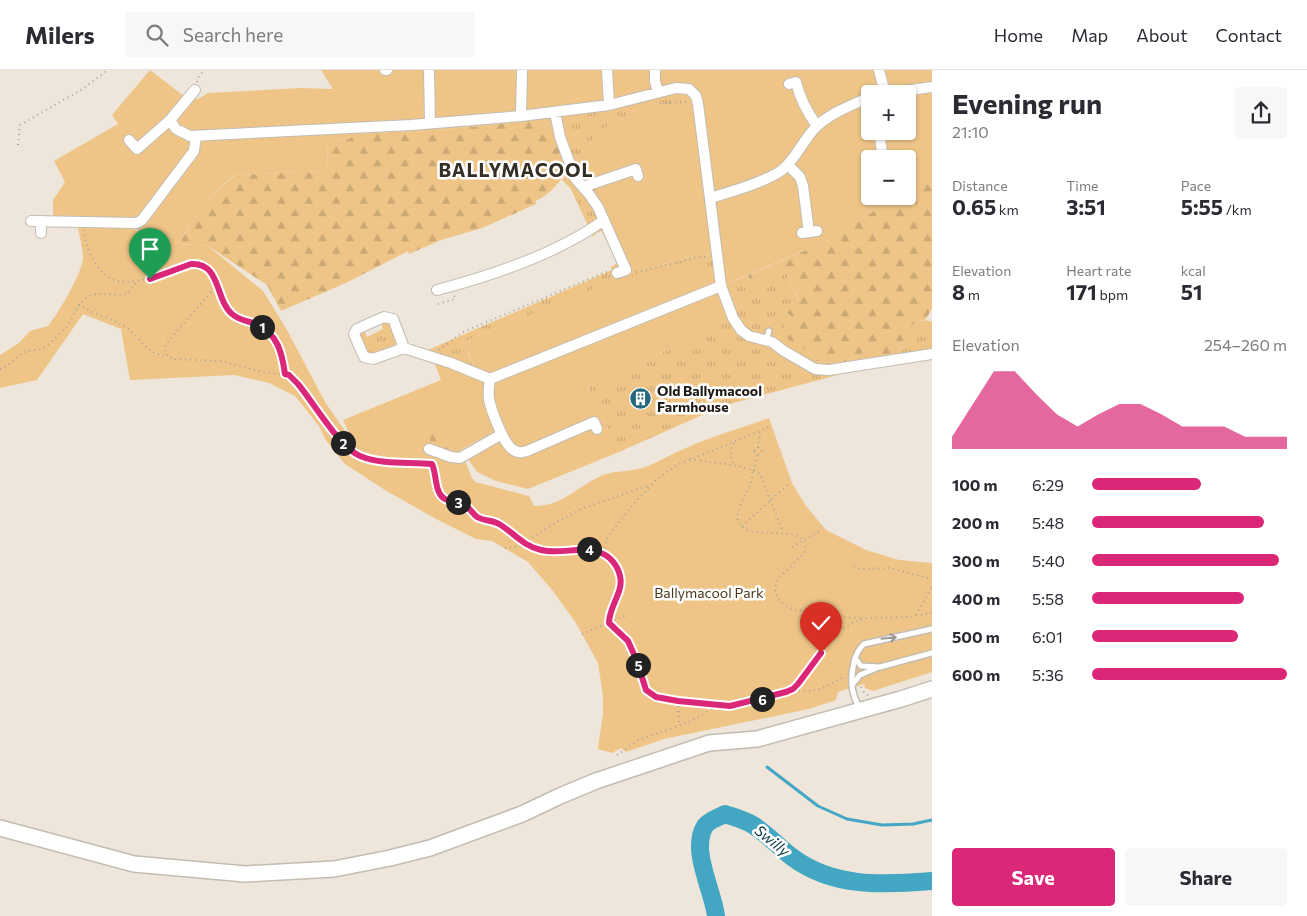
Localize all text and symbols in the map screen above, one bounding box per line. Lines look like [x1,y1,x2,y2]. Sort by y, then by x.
search box [125,12,475,57]
text: Milers [25,20,95,49]
icon: search [143,21,171,49]
text: Search here [183,23,283,46]
text: Home [994,24,1043,46]
text: Map [1071,24,1108,46]
text: About [1136,24,1188,46]
text: Contact [1216,24,1282,46]
map controls [861,85,916,205]
button: + [861,85,916,140]
text: Evening run [952,86,1102,120]
button: share [1235,87,1287,139]
text: 21:10 [952,122,989,141]
button: − [861,150,916,205]
district label: BALLYMACOOL [438,158,594,181]
text: Distance [952,177,1008,194]
text: Time [1066,177,1099,194]
text: Pace [1181,177,1211,194]
text: 0.65 [952,194,996,219]
text: 3:51 [1066,194,1106,219]
text: 5:55 [1181,194,1223,219]
text: km [996,201,1019,218]
text: /km [1223,201,1252,218]
pin [129,228,171,279]
icon: arrive [136,235,164,263]
text: Elevation [952,262,1011,279]
text: Heart rate [1066,262,1131,279]
text: kcal [1181,262,1206,279]
text: 8 [952,279,965,304]
text: 171 [1066,279,1097,304]
text: 51 [1181,279,1202,304]
text: m [965,286,980,303]
text: bpm [1097,286,1128,303]
pin: 1 [250,314,274,340]
text: 1 [259,319,266,336]
text: Elevation [952,335,1020,354]
text: 254–260 m [1204,335,1287,354]
place label: Old Ballymacool Farmhouse [657,382,762,415]
building icon: Old Ballymacool Farmhouse [629,387,653,411]
pin: 2 [330,430,356,456]
text: 2 [340,435,347,452]
text: 100 m [952,475,998,494]
text: 6:29 [1032,475,1064,494]
pin: 3 [446,490,470,514]
text: 3 [454,494,463,511]
text: 200 m [952,513,999,532]
text: 5:48 [1032,513,1064,532]
pin: 4 [576,536,602,562]
text: 4 [585,541,594,558]
text: 300 m [952,551,1000,570]
text: 5:40 [1032,551,1065,570]
park label: Ballymacool Park [654,584,764,601]
text: 400 m [952,589,1000,608]
text: 5:58 [1032,589,1064,608]
pin [800,602,842,653]
icon: check [807,609,835,637]
text: 500 m [952,627,1000,646]
text: 6:01 [1032,627,1063,646]
one-way arrow [881,633,897,643]
pin: 5 [626,652,650,678]
text: 5 [634,657,643,674]
text: 600 m [952,665,1000,684]
text: 5:36 [1032,665,1064,684]
pin: 6 [750,686,774,712]
text: 6 [758,691,767,708]
water label: Swilly [752,821,795,860]
button: Save [952,848,1115,906]
button: Share [1125,848,1287,906]

